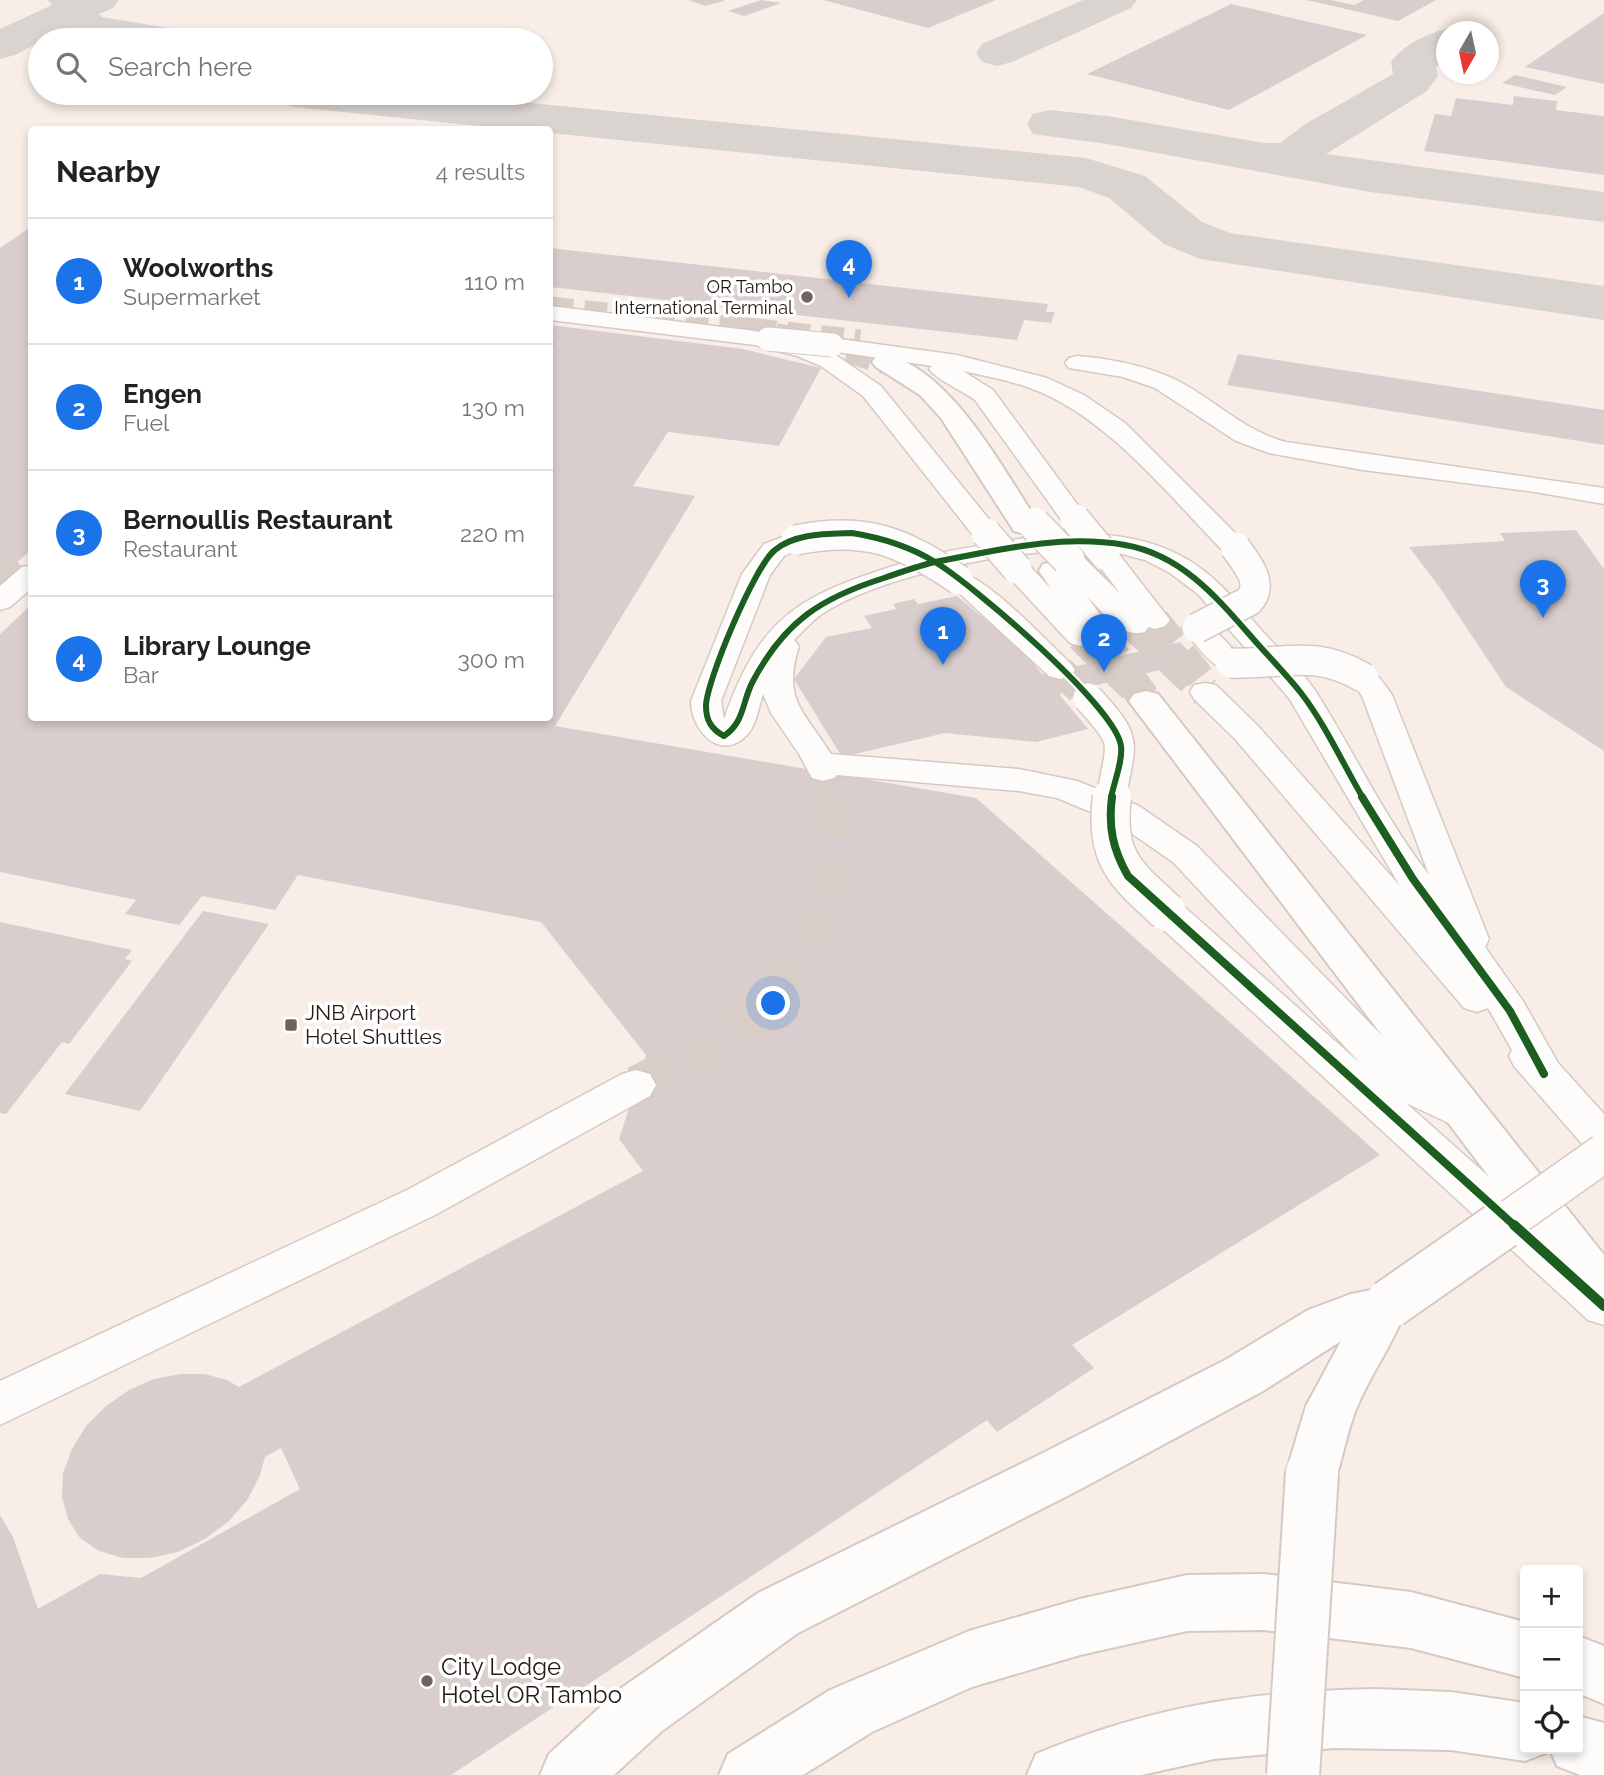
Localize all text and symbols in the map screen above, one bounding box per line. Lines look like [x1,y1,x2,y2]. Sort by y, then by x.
north arrow [1436,21,1499,84]
search box [28,28,553,105]
icon: search [52,48,90,86]
text: Search here [108,52,252,82]
text: Nearby [56,154,160,189]
text: 4 results [436,158,525,185]
pin: 4 [826,240,872,298]
text: Woolworths [123,253,273,283]
text: 1 [73,268,85,295]
text: 110 m [464,268,525,295]
place label: OR Tambo International Terminal [614,276,793,318]
text: Supermarket [123,283,261,310]
marker: OR Tambo International Terminal [799,289,815,305]
text: Engen [123,379,202,409]
text: 2 [73,394,85,421]
text: 130 m [462,394,525,421]
text: Fuel [123,409,169,436]
text: Bernoullis Restaurant [123,505,393,535]
text: 3 [73,520,85,547]
text: 220 m [460,520,525,547]
text: Restaurant [123,535,238,562]
pin: 3 [1520,560,1566,618]
pin: 1 [920,607,966,665]
pin: 2 [1081,614,1127,672]
text: Library Lounge [123,631,311,661]
text: 4 [72,646,86,673]
text: 300 m [458,646,525,673]
text: Bar [123,661,159,688]
your location [756,986,790,1020]
place label: JNB Airport Hotel Shuttles [305,1000,442,1049]
marker: JNB Airport Hotel Shuttles [283,1017,299,1033]
map controls [1520,1565,1583,1754]
button: + [1520,1565,1583,1628]
button: − [1520,1628,1583,1691]
place label: City Lodge Hotel OR Tambo [441,1652,622,1709]
marker: City Lodge Hotel OR Tambo [419,1673,435,1689]
button: locate [1520,1691,1583,1754]

